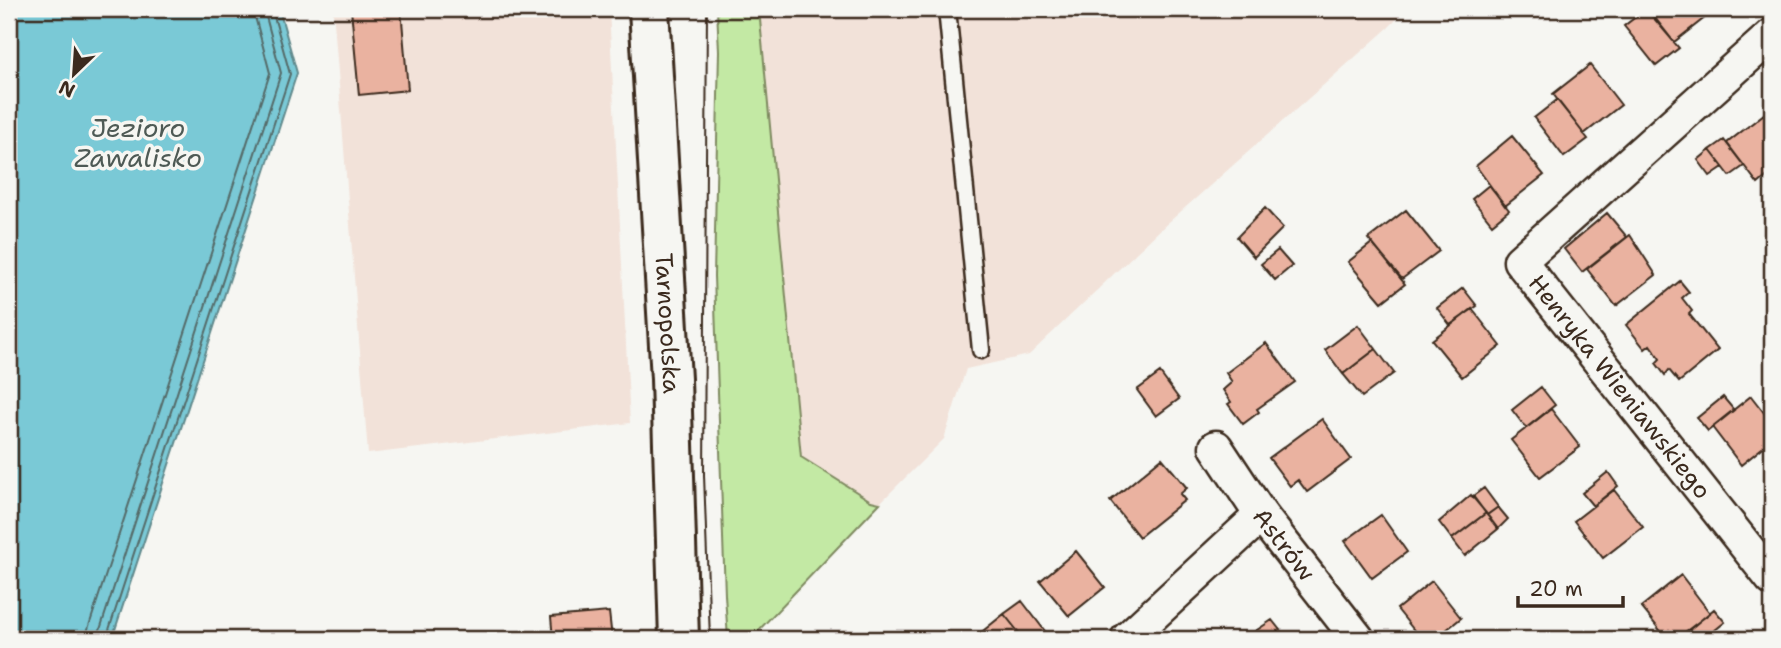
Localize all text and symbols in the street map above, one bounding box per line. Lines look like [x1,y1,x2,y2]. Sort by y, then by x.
north arrow [38,38,108,108]
text: N [55,74,79,103]
water label: Jezioro Zawalisko [74,110,202,175]
street label: Tarnopolska [648,252,687,394]
street label: Henryka Wieniawskiego [1521,268,1718,506]
street label: Astrów [1246,501,1323,588]
scale bar [1518,564,1624,608]
text: 20 m [1529,575,1583,603]

